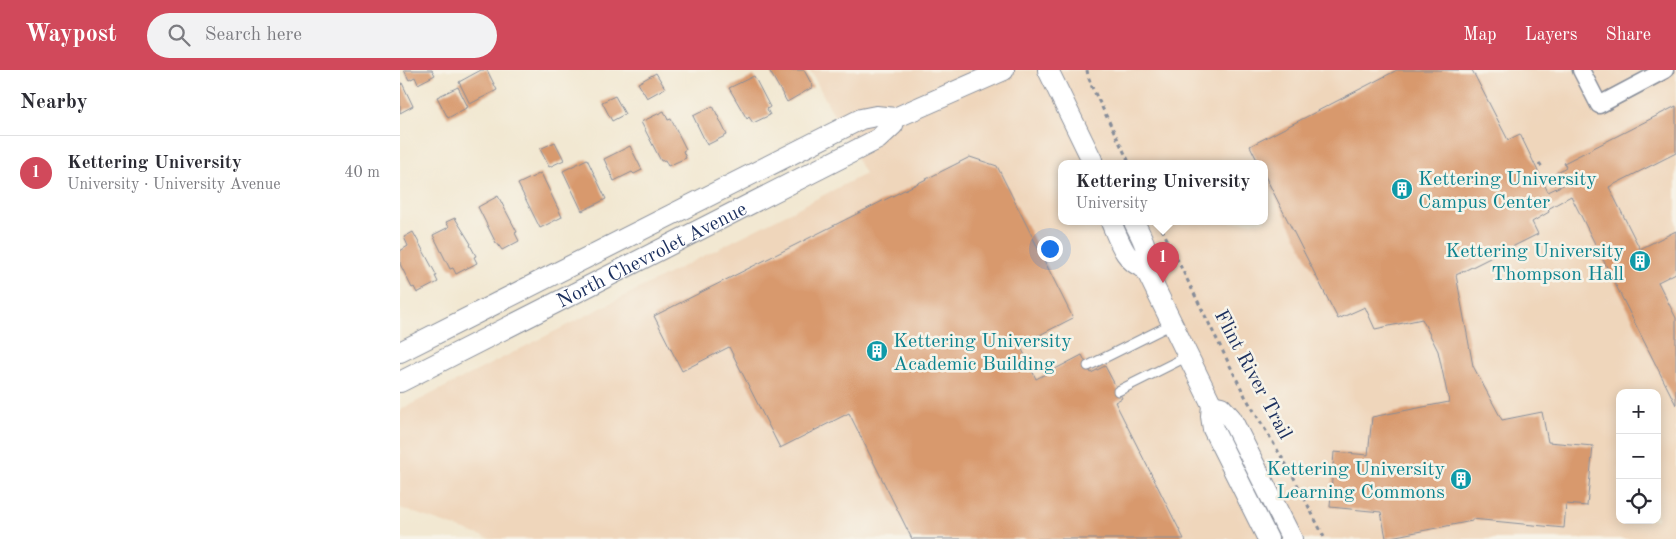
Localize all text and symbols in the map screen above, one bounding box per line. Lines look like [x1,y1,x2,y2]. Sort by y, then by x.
search box [147,13,497,58]
icon: search [165,21,193,49]
text: Waypost [25,23,117,47]
text: Search here [205,26,302,45]
text: Map [1463,26,1497,44]
text: Layers [1525,26,1577,44]
text: Share [1605,26,1651,44]
text: Nearby [20,92,88,113]
text: Kettering University [67,154,242,173]
popup [1058,160,1268,225]
text: 1 [31,165,41,181]
text: 40 m [344,165,380,181]
place label: Kettering University Campus Center [1418,170,1597,213]
text: Kettering University [1076,173,1250,192]
text: University · University Avenue [67,177,281,193]
building icon: Kettering University Campus Center [1390,177,1414,201]
text: University [1076,196,1148,212]
street label: North Chevrolet Avenue [554,199,750,312]
your location [1037,236,1063,262]
pin: 1 [1147,242,1179,283]
place label: Kettering University Thompson Hall [1445,242,1624,285]
building icon: Kettering University Thompson Hall [1628,249,1652,273]
street label: Flint River Trail [1210,307,1295,443]
place label: Kettering University Academic Building [893,332,1072,375]
building icon: Kettering University Academic Building [865,339,889,363]
map controls [1616,389,1661,524]
button: + [1616,389,1661,434]
button: − [1616,434,1661,479]
place label: Kettering University Learning Commons [1266,460,1445,503]
building icon: Kettering University Learning Commons [1449,467,1473,491]
button: locate [1616,479,1661,524]

